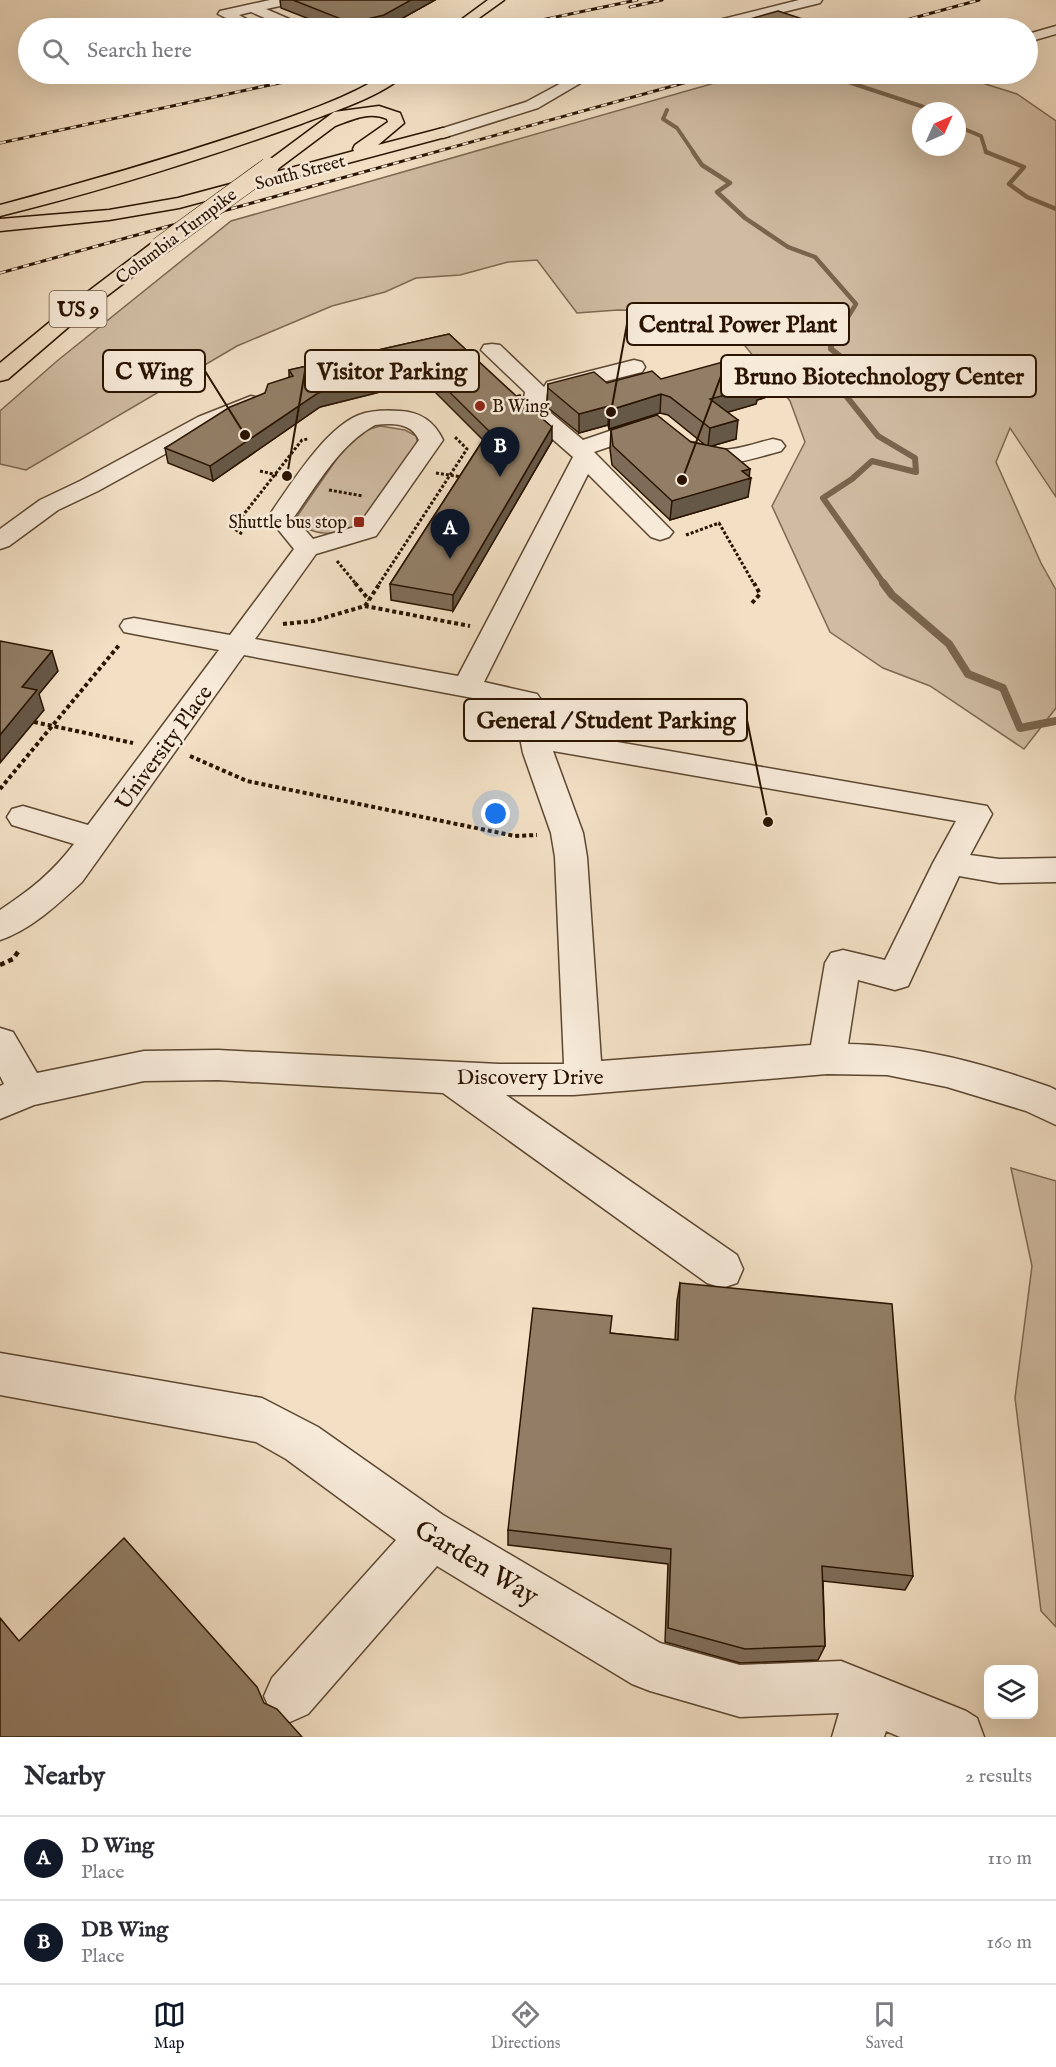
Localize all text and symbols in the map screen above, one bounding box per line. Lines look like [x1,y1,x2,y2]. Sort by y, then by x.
search box [18,18,1038,84]
icon: search [39,35,72,68]
text: Search here [87,37,192,65]
north arrow [912,102,966,156]
street label: South Street [253,150,348,197]
street label: Columbia Turnpike [112,184,242,290]
road number: US 9 [50,291,106,327]
callout: Central Power Plant [627,303,849,345]
text: Central Power Plant [639,310,838,341]
callout: C Wing [103,350,205,392]
callout: Visitor Parking [305,350,479,392]
callout: Bruno Biotechnology Center [721,355,1036,397]
text: C Wing [115,357,194,388]
text: Visitor Parking [316,357,468,388]
text: Bruno Biotechnology Center [734,362,1024,393]
place label: B Wing [492,396,549,419]
marker: B Wing [473,399,487,413]
pin: B [480,428,520,477]
pin: A [430,510,470,559]
place label: Shuttle bus stop [229,512,347,535]
marker: Shuttle bus stop [352,515,366,529]
street label: University Place [110,680,219,816]
callout: General / Student Parking [464,699,747,741]
text: General / Student Parking [476,706,737,737]
your location [481,799,510,828]
street label: Discovery Drive [456,1064,604,1092]
street label: Garden Way [408,1513,545,1614]
map controls [984,1665,1038,1719]
button: layers [984,1665,1038,1719]
text: Nearby [24,1760,105,1793]
text: 2 results [965,1764,1032,1789]
text: D Wing [81,1832,154,1860]
text: A [37,1846,50,1871]
text: 110 m [988,1846,1032,1871]
text: Place [81,1860,124,1885]
text: DB Wing [81,1916,168,1944]
text: B [37,1930,50,1955]
text: 160 m [986,1930,1032,1955]
text: Place [81,1944,124,1969]
tab: Map [153,1998,186,2054]
tab: Directions [491,1998,560,2054]
tab: Saved [866,1998,903,2054]

